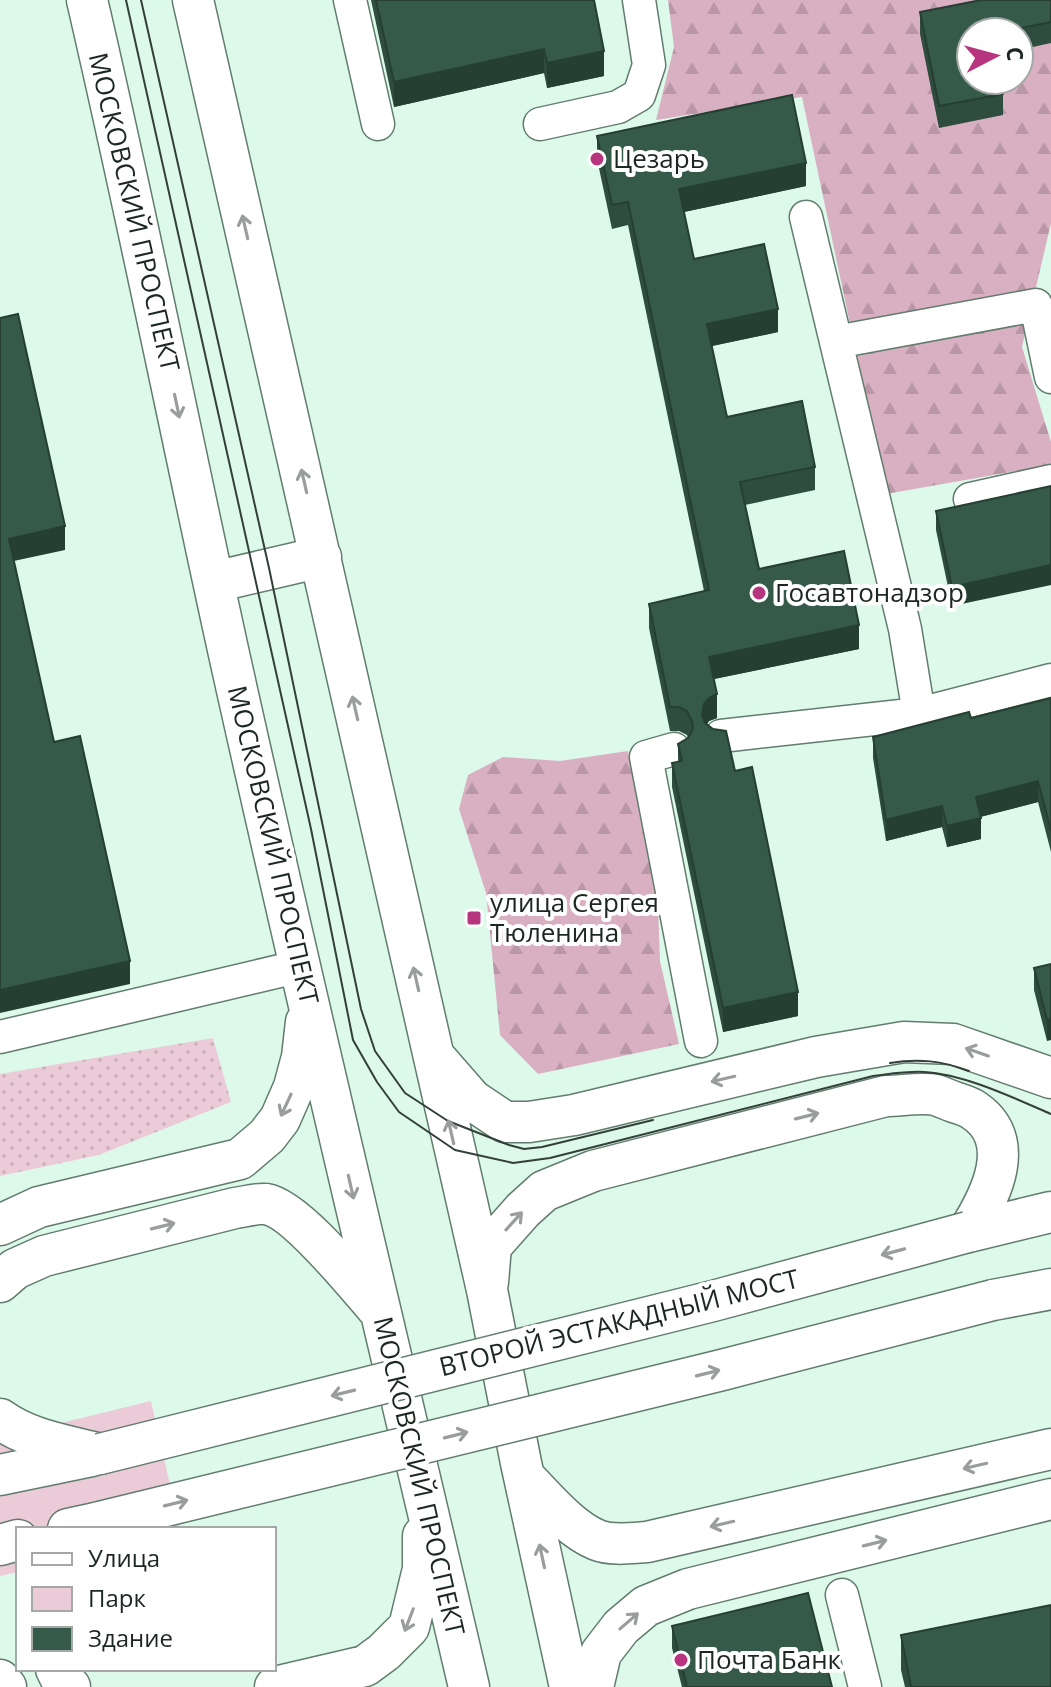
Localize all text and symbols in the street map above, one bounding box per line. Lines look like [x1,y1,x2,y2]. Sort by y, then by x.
north arrow [955,16,1035,96]
text: С [1000,45,1032,62]
street label: МОСКОВСКИЙ ПРОСПЕКТ [81,49,189,375]
place label: Цезарь [613,140,705,176]
marker: Цезарь [588,150,606,168]
one-way arrow [237,215,252,241]
one-way arrow [170,393,185,419]
one-way arrow [295,468,310,494]
place label: Госавтонадзор [775,574,964,610]
marker: Госавтонадзор [750,584,768,602]
street label: МОСКОВСКИЙ ПРОСПЕКТ [220,682,328,1008]
one-way arrow [347,696,362,721]
place label: улица Сергея Тюленина [490,884,659,950]
marker: улица Сергея Тюленина [465,909,483,927]
one-way arrow [408,967,423,992]
one-way arrow [966,1044,990,1058]
one-way arrow [710,1072,736,1087]
one-way arrow [278,1092,293,1116]
one-way arrow [793,1108,819,1123]
one-way arrow [443,1119,458,1145]
one-way arrow [344,1174,359,1200]
one-way arrow [504,1211,522,1231]
one-way arrow [150,1218,176,1233]
one-way arrow [880,1246,906,1261]
street label: ВТОРОЙ ЭСТАКАДНЫЙ МОСТ [435,1260,803,1384]
street label: МОСКОВСКИЙ ПРОСПЕКТ [366,1313,474,1639]
one-way arrow [695,1365,721,1380]
one-way arrow [330,1387,356,1402]
one-way arrow [442,1427,468,1442]
one-way arrow [963,1459,988,1474]
one-way arrow [162,1495,188,1510]
one-way arrow [709,1518,735,1533]
legend [16,1527,276,1671]
one-way arrow [861,1534,887,1549]
text: Улица [88,1541,160,1574]
one-way arrow [534,1544,549,1569]
text: Парк [88,1581,146,1614]
one-way arrow [401,1607,415,1631]
one-way arrow [618,1612,639,1630]
text: Здание [88,1621,173,1654]
place label: Почта Банк [697,1641,842,1677]
marker: Почта Банк [672,1651,690,1669]

